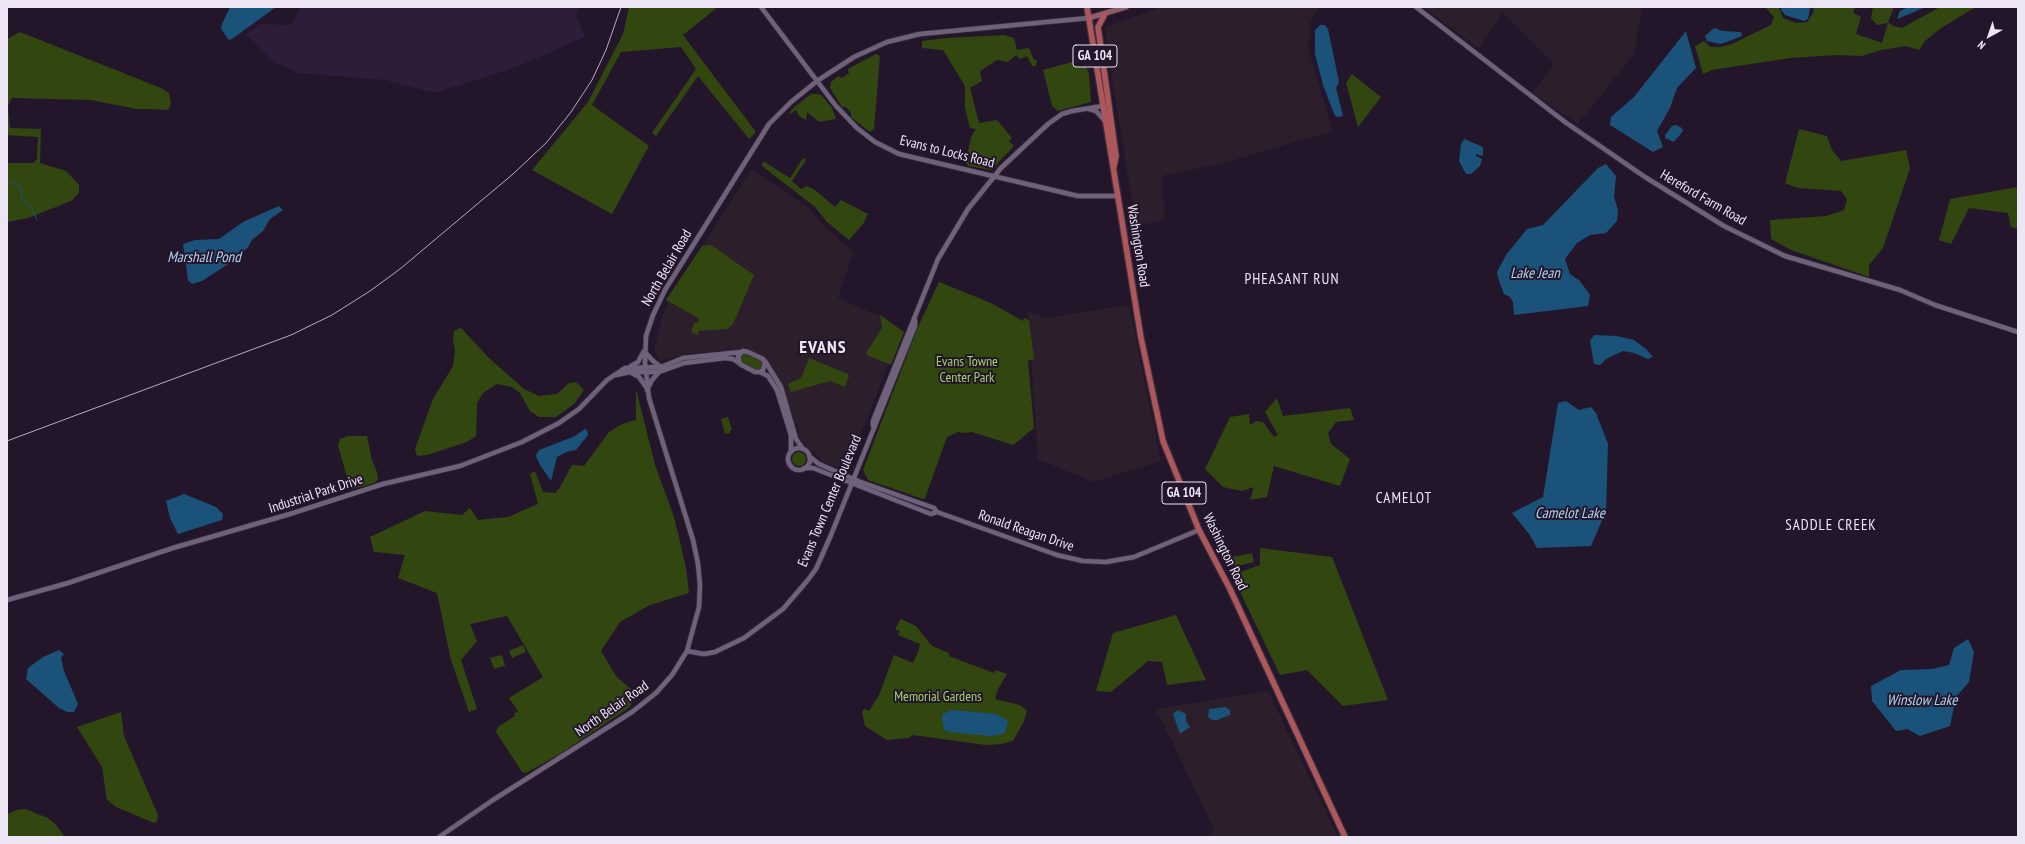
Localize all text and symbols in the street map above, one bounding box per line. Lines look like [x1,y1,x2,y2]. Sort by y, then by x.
north arrow [1969,16,2009,56]
text: N [1975,38,1988,52]
road number: GA 104 [1073,45,1117,67]
street label: Evans to Locks Road [898,132,996,172]
street label: Hereford Farm Road [1657,167,1749,229]
street label: Washington Road [1123,203,1153,289]
street label: North Belair Road [638,227,696,309]
water label: Marshall Pond [167,249,241,267]
water label: Lake Jean [1510,265,1560,283]
district label: PHEASANT RUN [1245,271,1339,289]
district label: EVANS [799,337,847,359]
park label: Evans Towne Center Park [936,354,998,386]
street label: Evans Town Center Boulevard [795,432,865,570]
street label: Industrial Park Drive [267,471,365,517]
road number: GA 104 [1162,482,1206,504]
district label: CAMELOT [1376,490,1432,508]
water label: Camelot Lake [1535,505,1605,523]
street label: Ronald Reagan Drive [976,507,1076,555]
street label: Washington Road [1199,511,1251,593]
district label: SADDLE CREEK [1785,517,1877,535]
street label: North Belair Road [572,678,652,740]
park label: Memorial Gardens [894,689,982,705]
water label: Winslow Lake [1887,692,1957,710]

